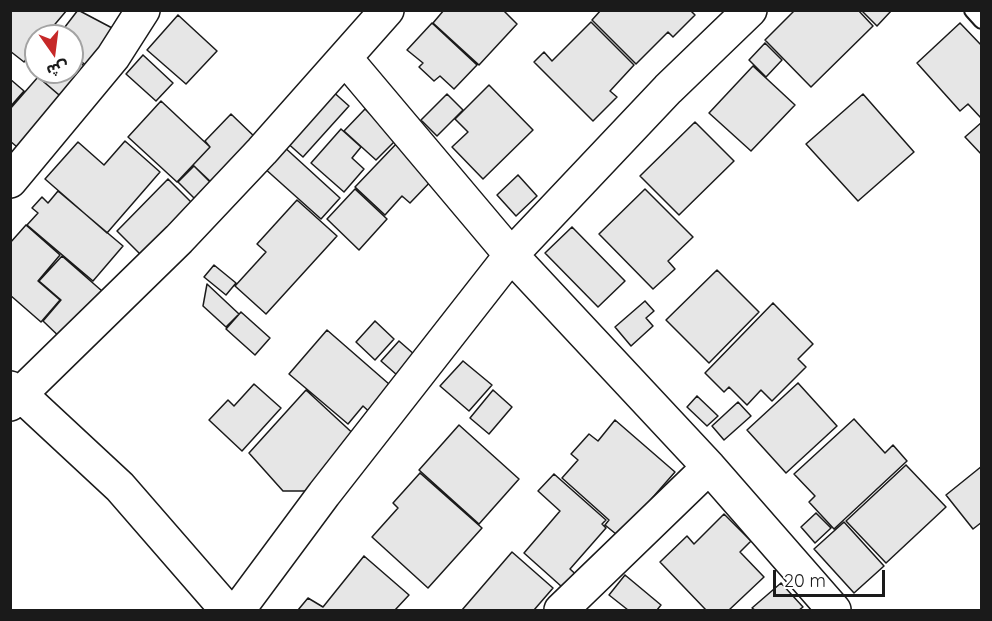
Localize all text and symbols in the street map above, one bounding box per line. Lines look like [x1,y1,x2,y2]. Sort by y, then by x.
north arrow [24,24,84,84]
text: ش [45,57,71,82]
scale bar [776,558,888,596]
text: 20 m [784,569,826,592]

